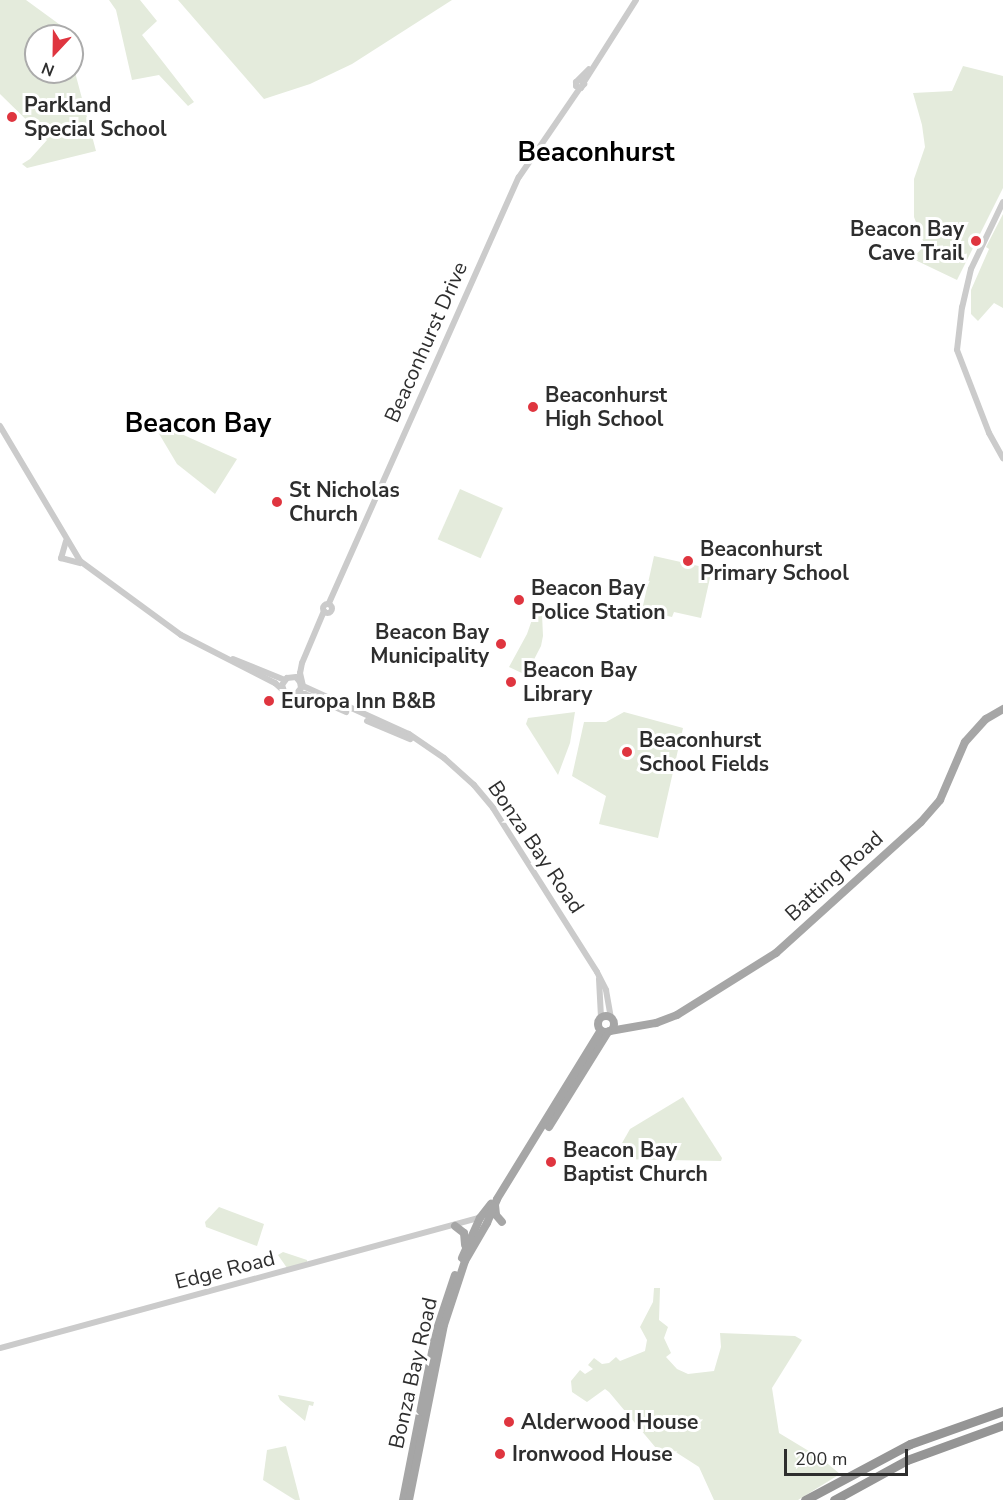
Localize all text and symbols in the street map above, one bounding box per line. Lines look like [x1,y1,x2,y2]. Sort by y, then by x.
north arrow [24,24,84,84]
text: N [38,56,58,81]
place label: Parkland Special School [24,92,167,142]
marker: Parkland Special School [5,110,19,124]
district label: Beaconhurst [517,137,675,169]
place label: Beacon Bay Cave Trail [850,216,964,266]
marker: Beacon Bay Cave Trail [969,234,983,248]
street label: Beaconhurst Drive [379,258,473,426]
place label: Beaconhurst High School [545,382,667,432]
marker: Beaconhurst High School [526,400,540,414]
district label: Beacon Bay [125,408,271,440]
place label: St Nicholas Church [289,477,400,527]
marker: St Nicholas Church [270,495,284,509]
place label: Beaconhurst Primary School [700,536,849,586]
marker: Beaconhurst Primary School [681,554,695,568]
place label: Beacon Bay Police Station [531,575,666,625]
marker: Beacon Bay Police Station [512,593,526,607]
place label: Beacon Bay Municipality [370,619,489,669]
marker: Beacon Bay Municipality [494,637,508,651]
place label: Beacon Bay Library [523,657,637,707]
marker: Beacon Bay Library [504,675,518,689]
place label: Europa Inn B&B [281,688,436,714]
marker: Europa Inn B&B [262,694,276,708]
place label: Beaconhurst School Fields [639,727,769,777]
marker: Beaconhurst School Fields [620,745,634,759]
street label: Bonza Bay Road [482,776,590,918]
street label: Batting Road [780,825,888,927]
place label: Beacon Bay Baptist Church [563,1137,708,1187]
marker: Beacon Bay Baptist Church [544,1155,558,1169]
street label: Edge Road [172,1245,278,1295]
street label: Bonza Bay Road [383,1295,443,1451]
place label: Alderwood House [521,1409,698,1435]
marker: Alderwood House [502,1415,516,1429]
scale bar [787,1437,912,1475]
place label: Ironwood House [512,1441,673,1467]
marker: Ironwood House [493,1447,507,1461]
text: 200 m [795,1447,847,1471]

